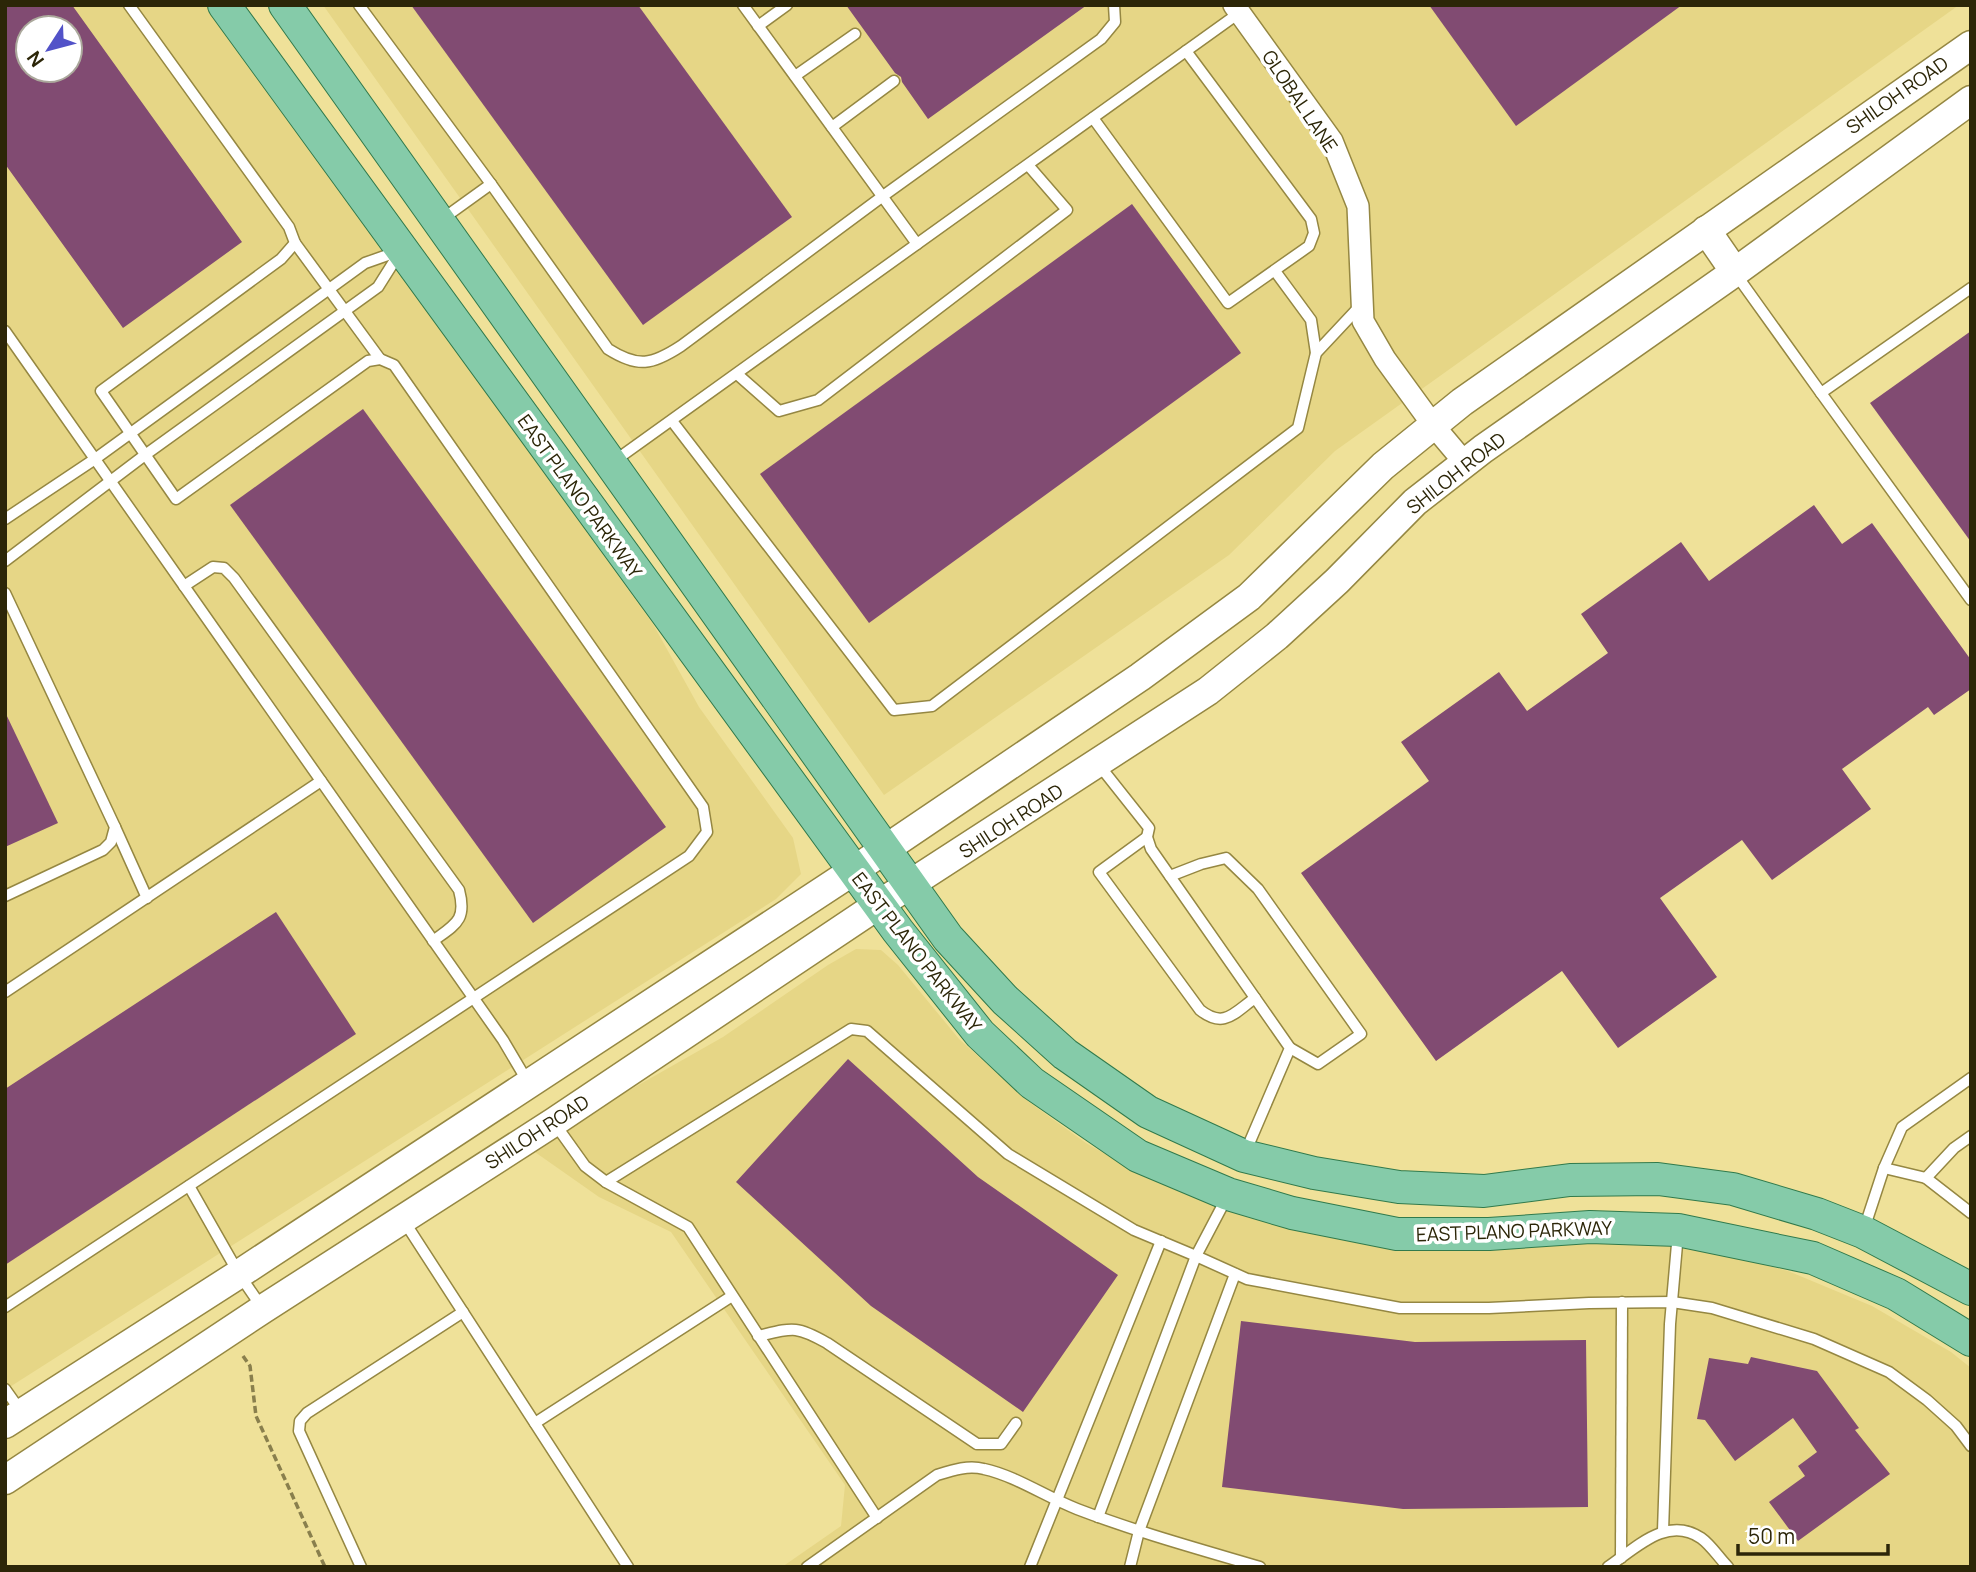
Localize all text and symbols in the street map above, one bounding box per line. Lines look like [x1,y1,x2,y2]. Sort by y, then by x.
north arrow [14,14,84,84]
street label: GLOBAL LANE [1256,45,1344,157]
text: N [21,46,50,72]
street label: SHILOH ROAD [1841,50,1953,140]
street label: EAST PLANO PARKWAY [512,409,648,583]
street label: SHILOH ROAD [1401,426,1511,520]
street label: SHILOH ROAD [954,778,1068,864]
street label: EAST PLANO PARKWAY [846,867,988,1038]
street label: SHILOH ROAD [480,1089,594,1175]
street label: EAST PLANO PARKWAY [1415,1215,1613,1247]
scale bar [1738,1512,1888,1556]
text: 50 m [1748,1522,1795,1550]

